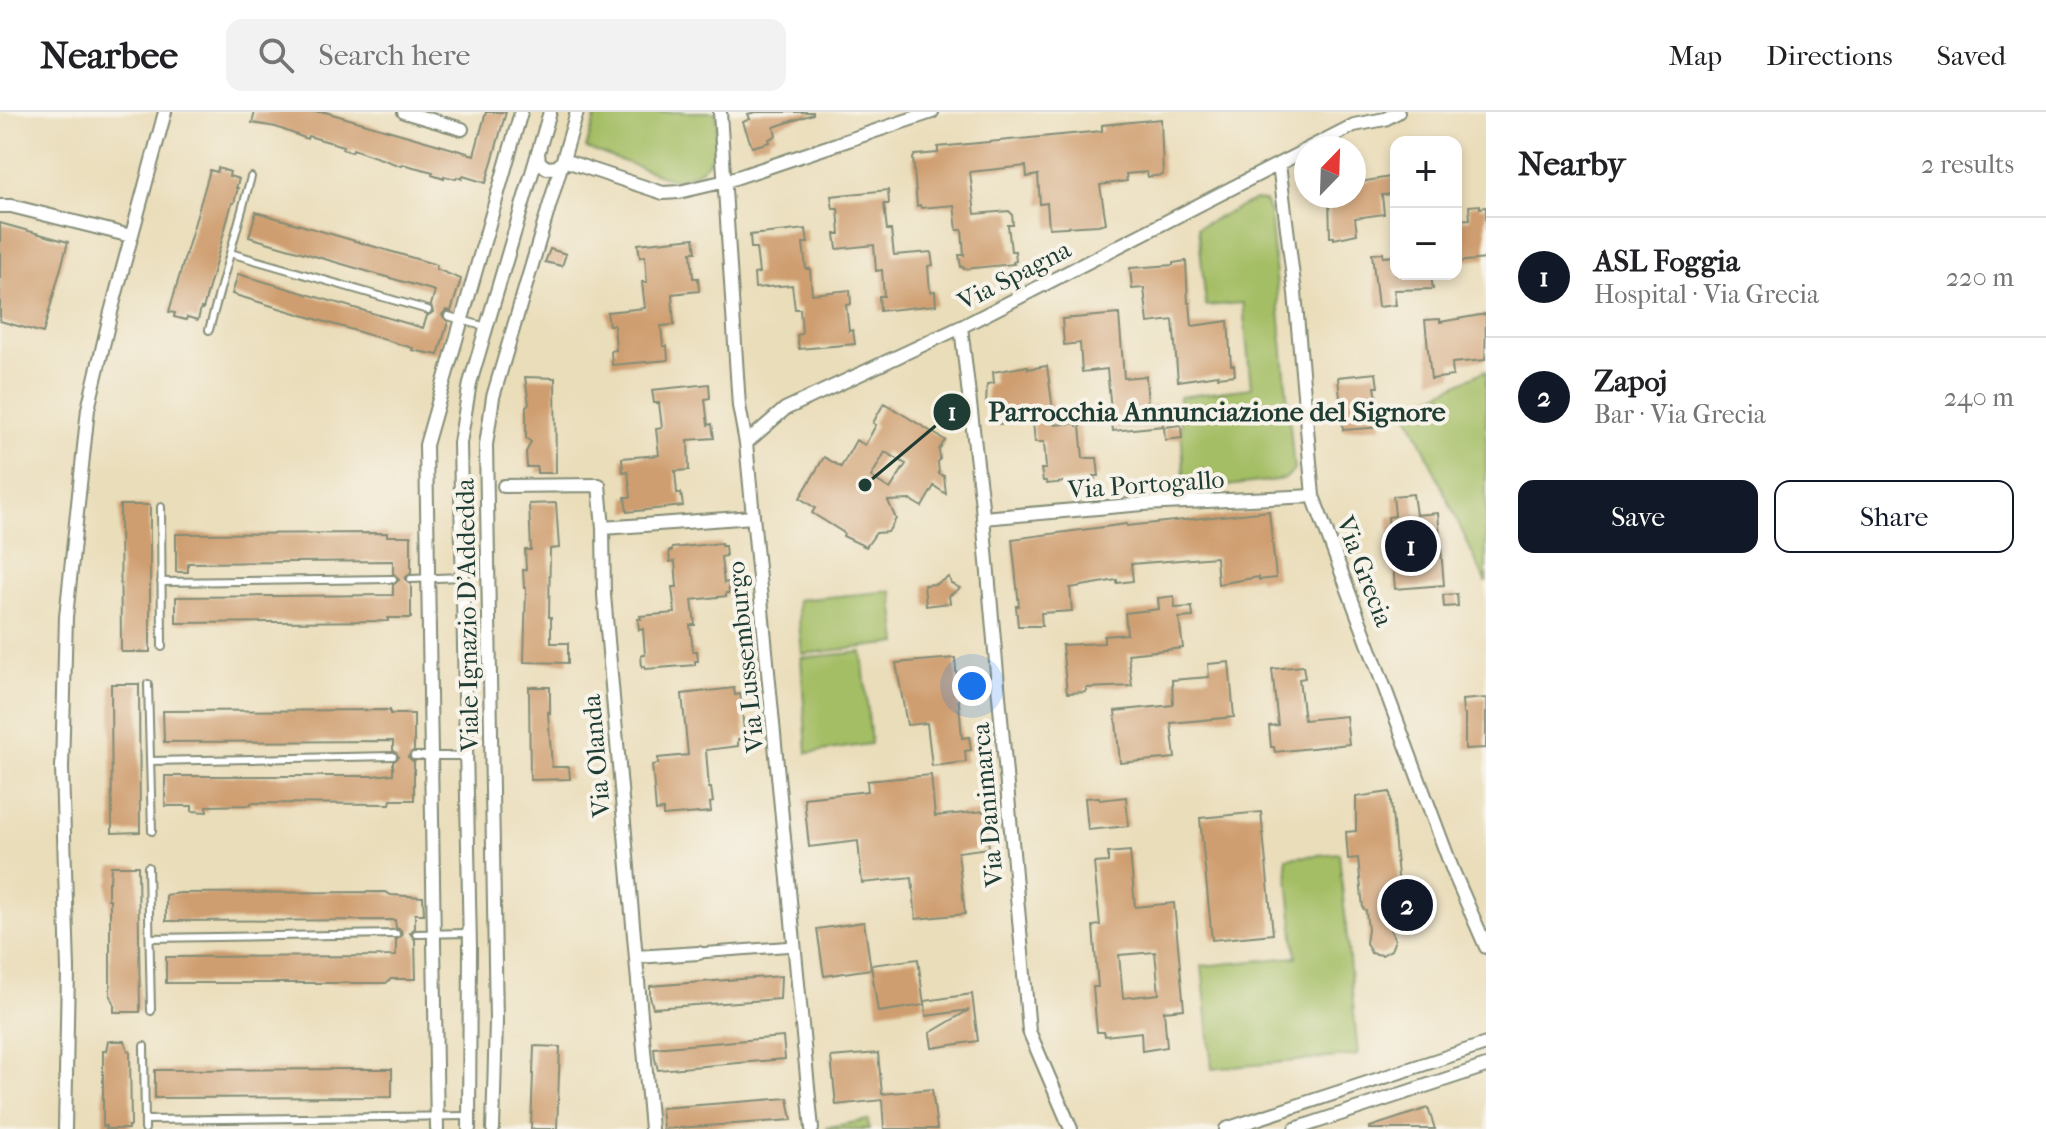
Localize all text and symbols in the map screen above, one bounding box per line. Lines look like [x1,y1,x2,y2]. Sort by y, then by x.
search box [226,19,786,91]
text: Nearbee [40,33,178,78]
icon: search [254,33,298,77]
text: Search here [318,38,470,73]
text: Map [1669,39,1722,72]
text: Directions [1766,39,1893,72]
text: Saved [1937,39,2006,72]
north arrow [1294,136,1366,208]
map controls [1390,136,1462,280]
button: + [1390,136,1462,208]
text: Nearby [1518,144,1625,184]
text: 2 results [1921,149,2014,180]
button: − [1390,208,1462,280]
street label: Via Spagna [952,233,1077,318]
text: ASL Foggia [1594,244,1740,279]
text: 1 [1539,262,1549,293]
text: 220 m [1946,262,2014,293]
text: Hospital · Via Grecia [1594,279,1819,310]
text: Zapoj [1594,364,1667,399]
text: 2 [1537,382,1551,413]
text: 240 m [1944,382,2014,413]
callout: Parrocchia Annunciazione del Signore [932,386,1461,438]
text: Parrocchia Annunciazione del Signore [988,395,1446,428]
text: 1 [948,398,956,426]
text: Bar · Via Grecia [1594,399,1766,430]
street label: Via Portogallo [1066,464,1226,506]
street label: Viale Ignazio D'Addedda [450,477,485,753]
button: Save [1518,480,1758,553]
button: Share [1774,480,2014,553]
street label: Via Grecia [1329,511,1400,632]
pin: 1 [1385,516,1437,576]
street label: Via Lussemburgo [720,560,771,755]
your location [952,666,992,706]
street label: Via Olanda [576,692,617,820]
street label: Via Danimarca [965,721,1010,889]
pin: 2 [1381,875,1433,935]

